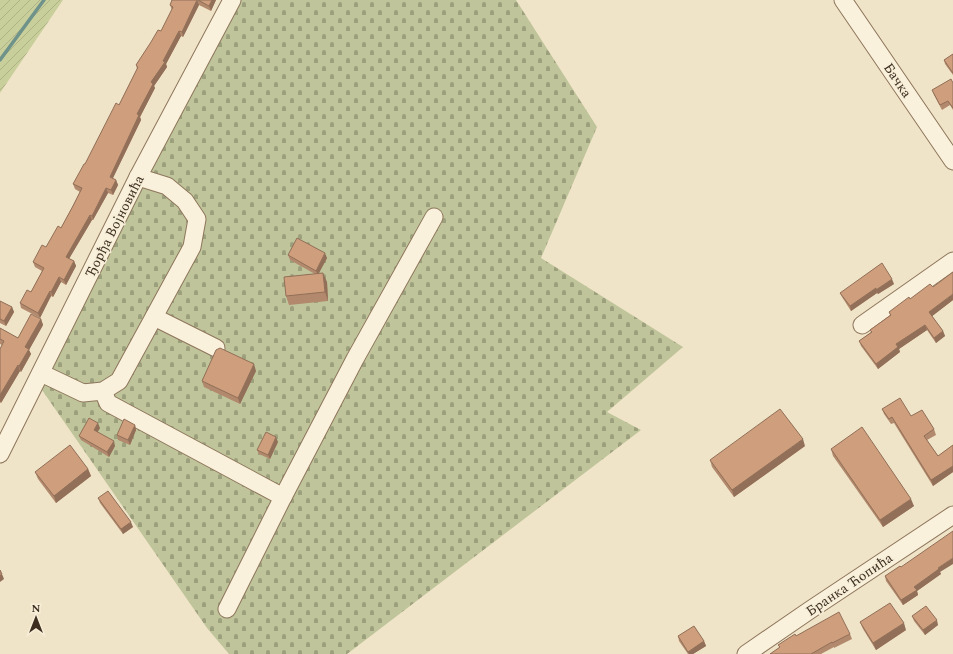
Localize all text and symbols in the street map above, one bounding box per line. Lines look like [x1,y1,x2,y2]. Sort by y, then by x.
street label: Бачка [878,58,917,102]
street label: Ђорђа Војновића [80,171,149,281]
street label: Бранка Ћопића [802,547,897,621]
north arrow [16,598,56,638]
text: N [32,600,41,617]

